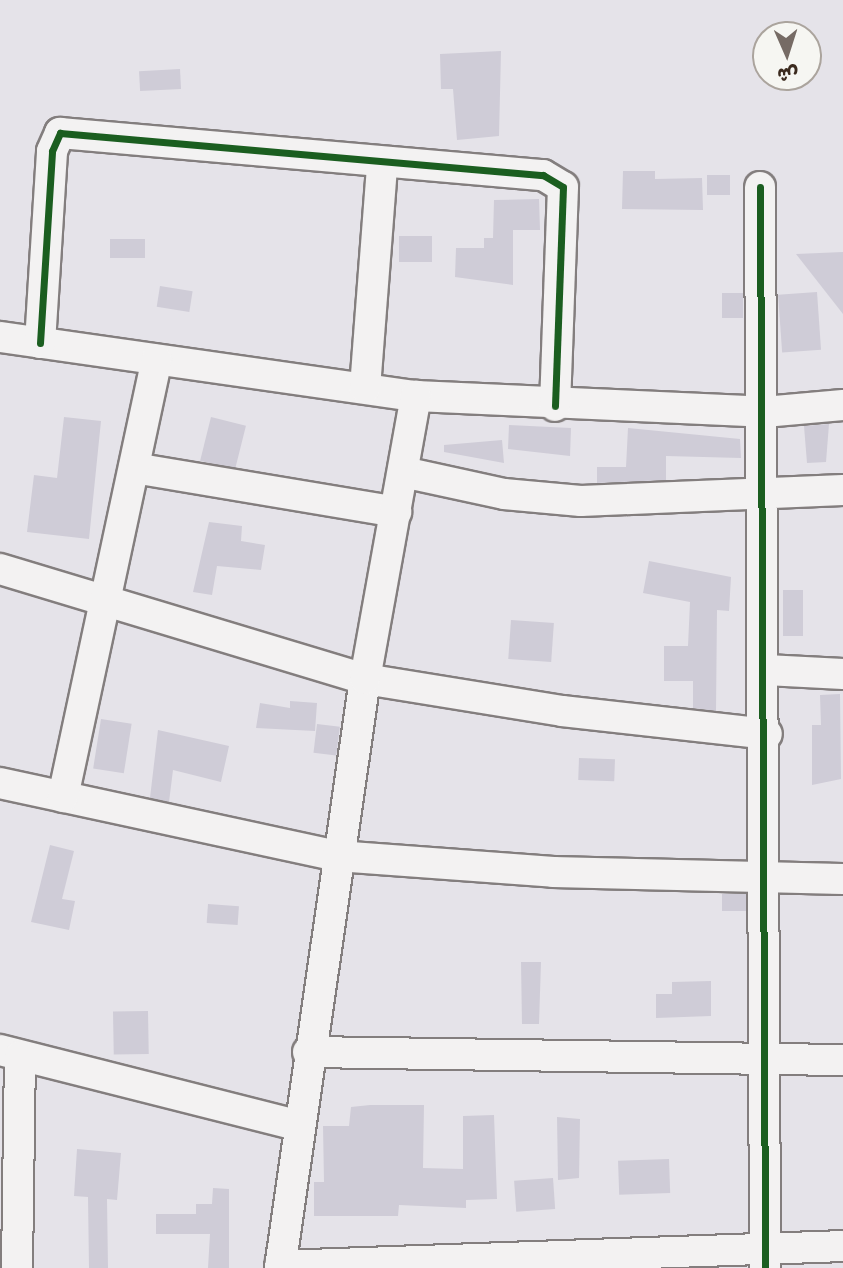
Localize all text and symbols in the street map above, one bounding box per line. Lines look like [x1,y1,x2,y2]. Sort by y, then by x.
north arrow [752,21,822,91]
text: ش [777,62,799,88]

